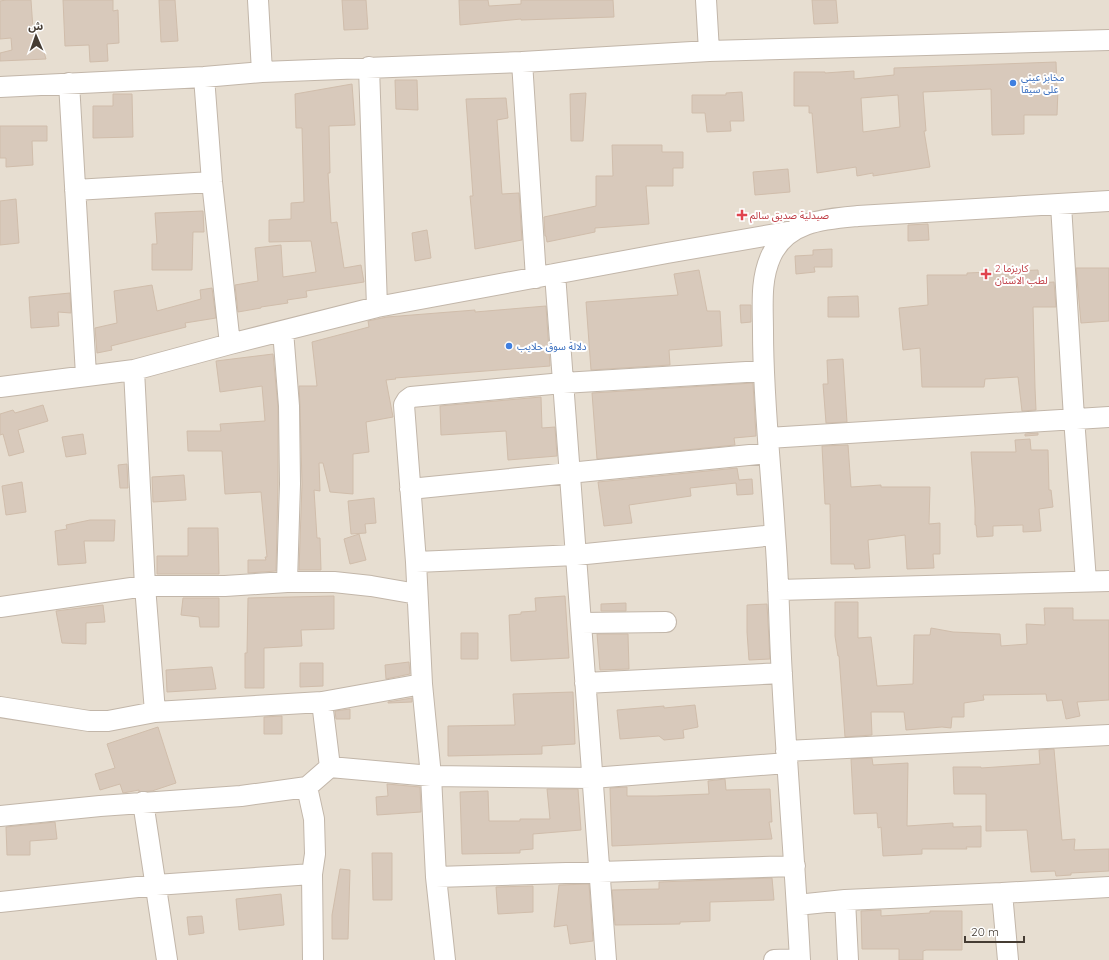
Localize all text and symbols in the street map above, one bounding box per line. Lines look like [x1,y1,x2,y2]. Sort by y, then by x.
north arrow [16,16,56,56]
text: ش [28,19,43,33]
place label: مخابز عيني على سيقا [1021,71,1064,96]
marker: مخابز عيني على سيقا [1008,78,1018,88]
place label: صيدلية صديق سالم [750,209,829,223]
marker: صيدلية صديق سالم [737,210,747,220]
place label: كاريزما 2 لطب الاسنان [995,262,1048,287]
marker: كاريزما 2 لطب الاسنان [980,268,992,280]
place label: دلالة سوق حلايب [517,340,587,353]
marker: دلالة سوق حلايب [504,341,514,351]
scale bar [965,918,1024,944]
text: 20 m [971,924,999,939]

